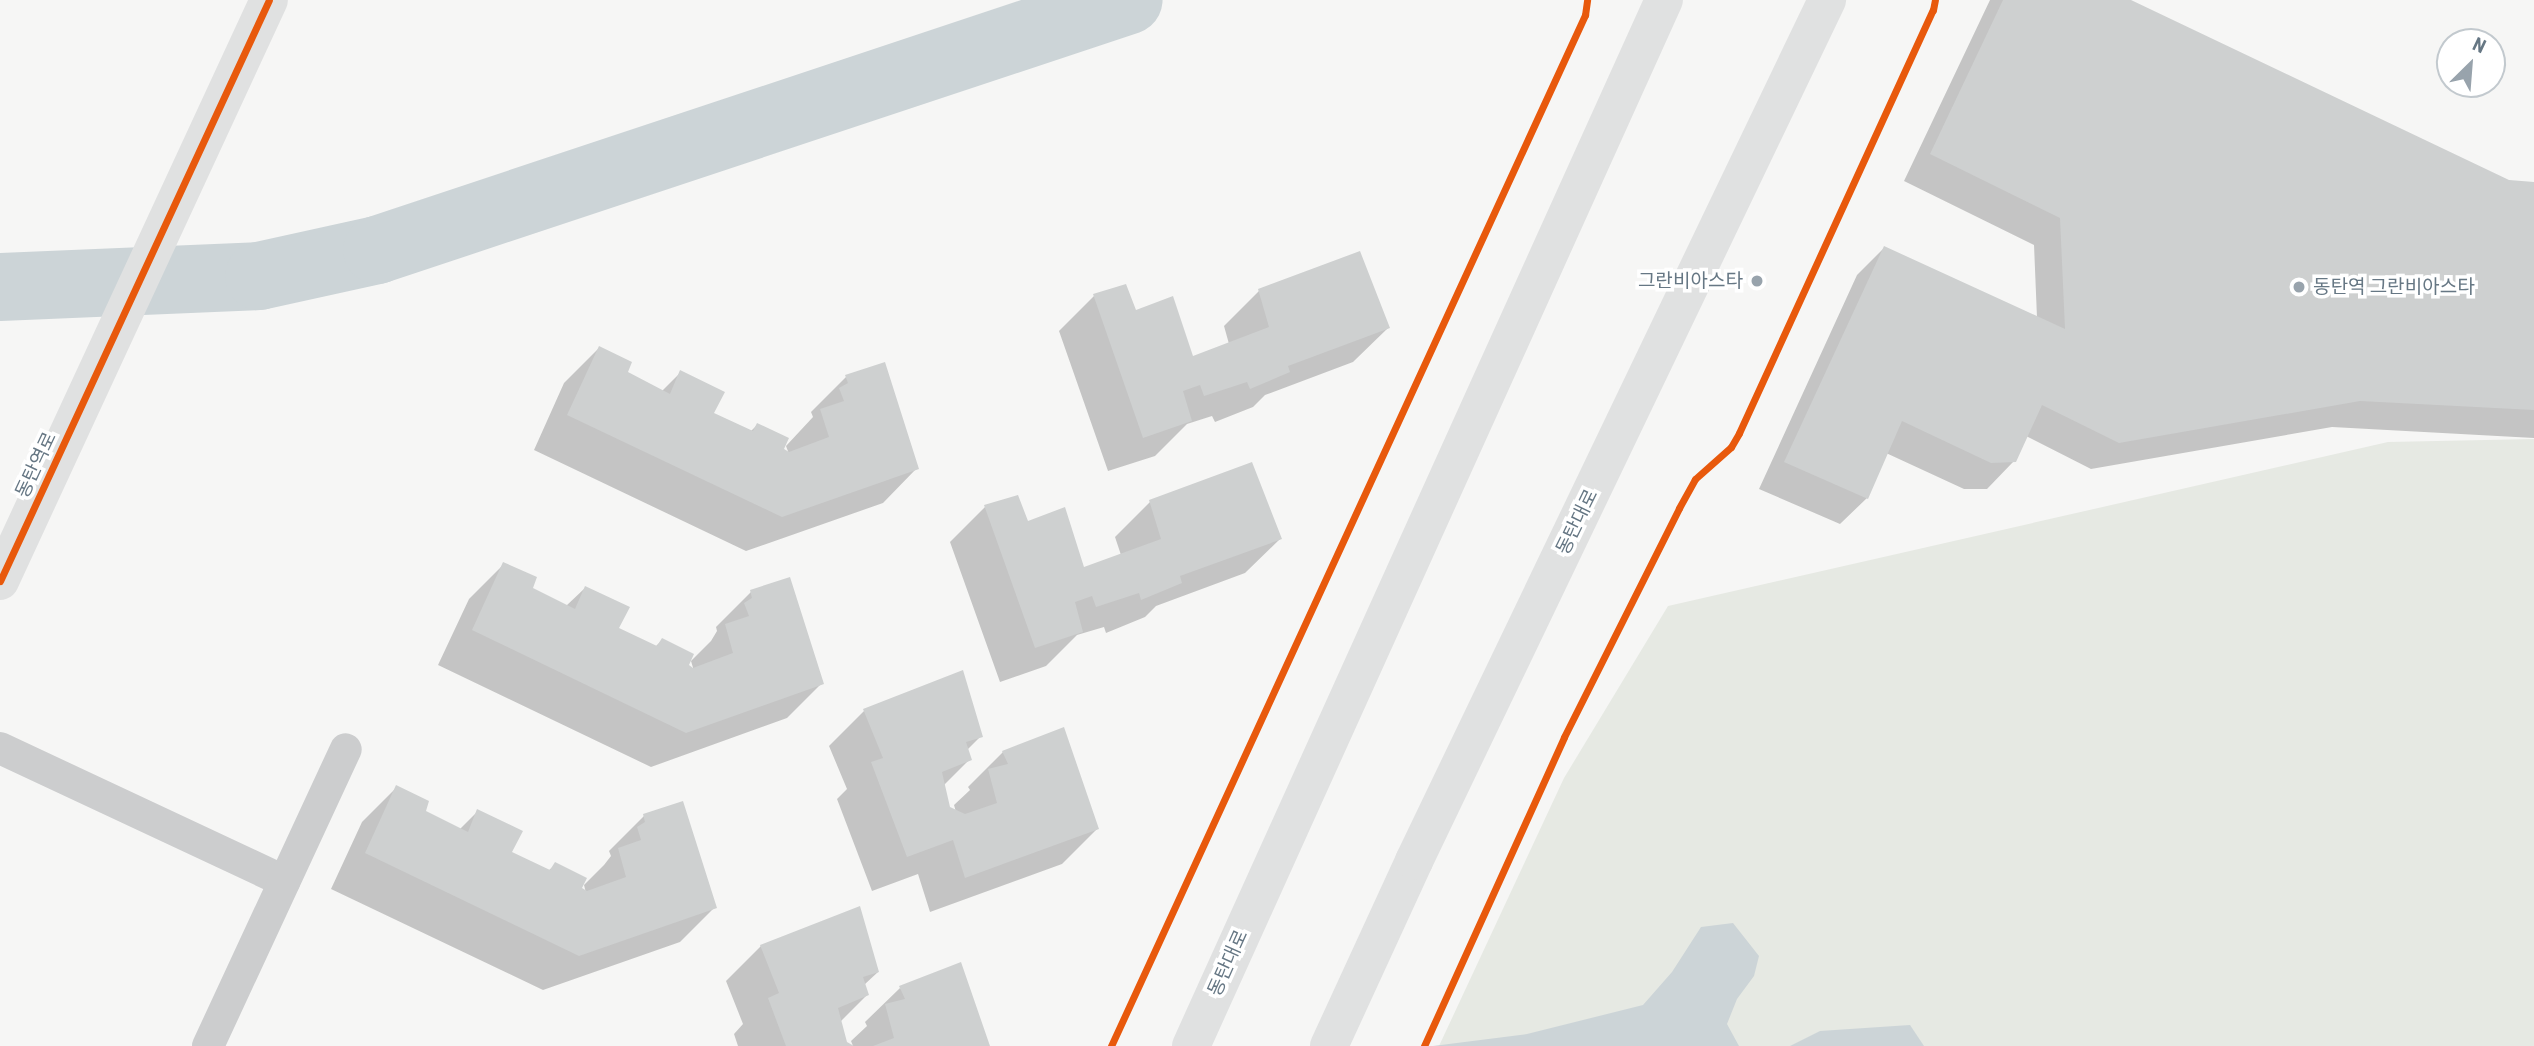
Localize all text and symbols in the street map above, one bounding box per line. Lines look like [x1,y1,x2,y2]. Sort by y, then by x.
north arrow [2436,28,2506,98]
text: N [2469,32,2489,58]
place label: 그란비아스타 [1638,270,1743,292]
marker: 그란비아스타 [1749,273,1765,289]
place label: 동탄역 그란비아스타 [2313,276,2475,298]
marker: 동탄역 그란비아스타 [2291,279,2307,295]
street label: 동탄역로 [11,428,61,502]
street label: 동탄대로 [1551,486,1603,558]
street label: 동탄대로 [1203,926,1253,1000]

